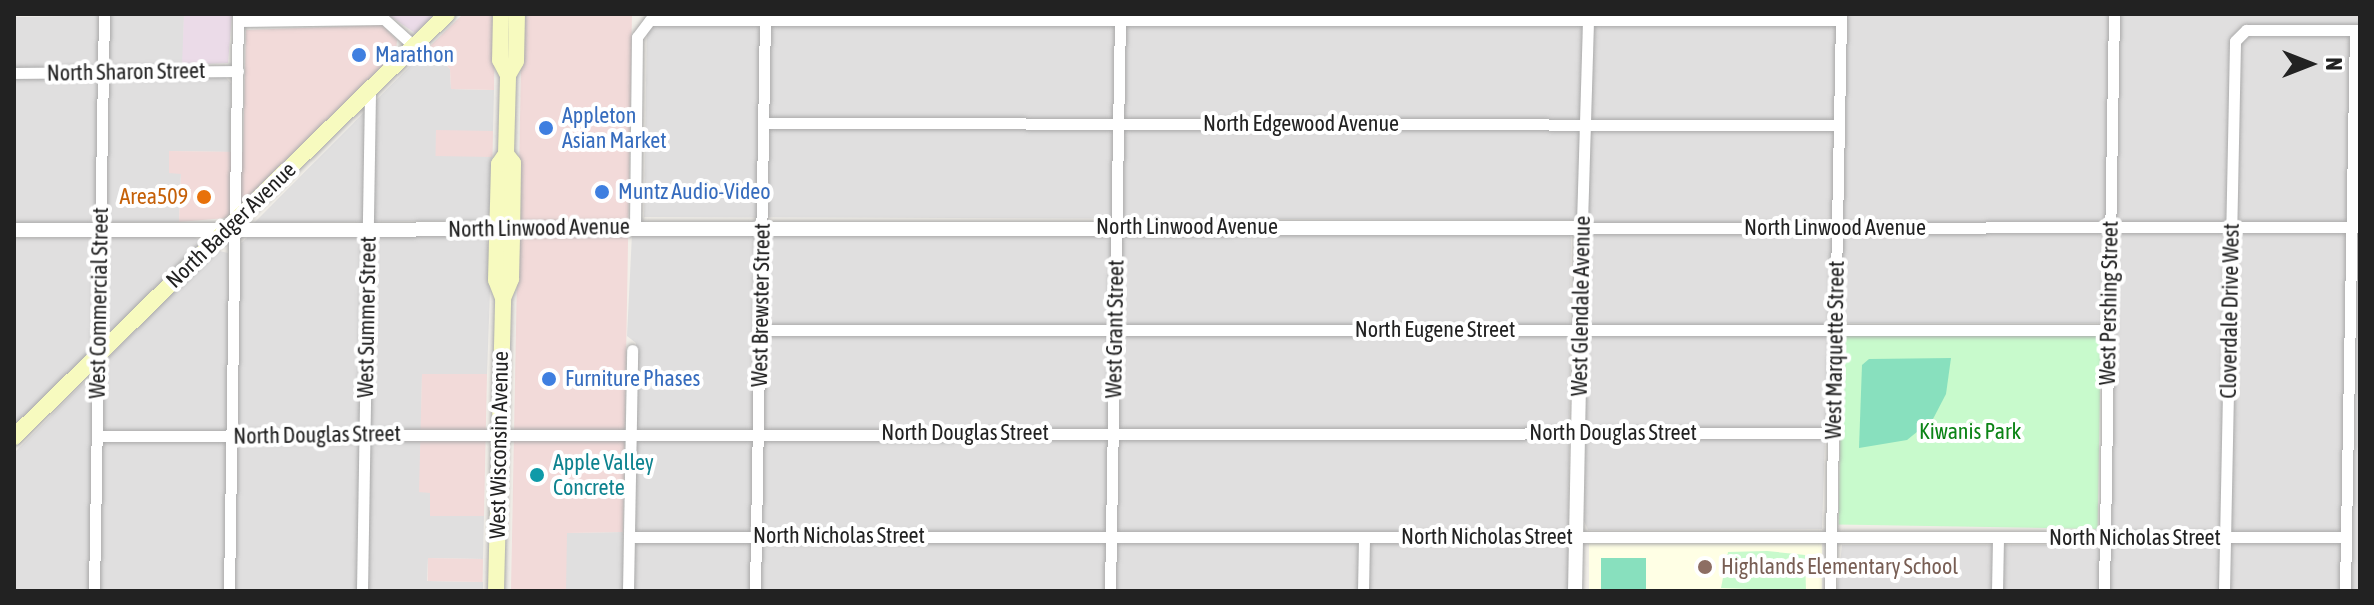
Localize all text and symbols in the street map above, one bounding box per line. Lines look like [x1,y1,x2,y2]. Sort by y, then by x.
north arrow [2270,24,2350,104]
place label: Marathon [375,42,454,68]
marker: Marathon [350,46,368,64]
street label: North Sharon Street [47,57,205,87]
text: N [2321,58,2347,70]
place label: Appleton Asian Market [562,102,667,154]
street label: North Edgewood Avenue [1203,111,1399,137]
marker: Appleton Asian Market [537,119,555,137]
street label: North Badger Avenue [161,156,301,294]
place label: Muntz Audio-Video [618,179,771,205]
marker: Muntz Audio-Video [593,183,611,201]
place label: Area509 [119,184,188,210]
marker: Area509 [195,188,213,206]
street label: West Commercial Street [84,207,114,399]
street label: North Linwood Avenue [448,213,630,243]
street label: North Linwood Avenue [1096,214,1278,240]
street label: North Linwood Avenue [1744,215,1926,241]
street label: West Glendale Avenue [1566,216,1596,396]
street label: West Pershing Street [2094,221,2124,385]
street label: West Brewster Street [746,223,776,387]
street label: Cloverdale Drive West [2215,223,2245,399]
street label: West Summer Street [352,236,382,398]
street label: West Grant Street [1101,259,1129,399]
street label: West Marquette Street [1820,260,1850,440]
street label: North Eugene Street [1355,317,1515,343]
street label: West Wisconsin Avenue [484,351,514,539]
place label: Furniture Phases [565,366,700,392]
marker: Furniture Phases [540,370,558,388]
park label: Kiwanis Park [1919,419,2021,445]
street label: North Douglas Street [233,420,401,450]
street label: North Douglas Street [881,420,1049,446]
street label: North Douglas Street [1529,420,1697,446]
place label: Apple Valley Concrete [553,449,654,500]
marker: Apple Valley Concrete [528,466,546,484]
street label: North Nicholas Street [753,523,925,549]
street label: North Nicholas Street [1401,524,1573,550]
street label: North Nicholas Street [2049,525,2221,551]
place label: Highlands Elementary School [1721,554,1958,580]
marker: Highlands Elementary School [1696,558,1714,576]

